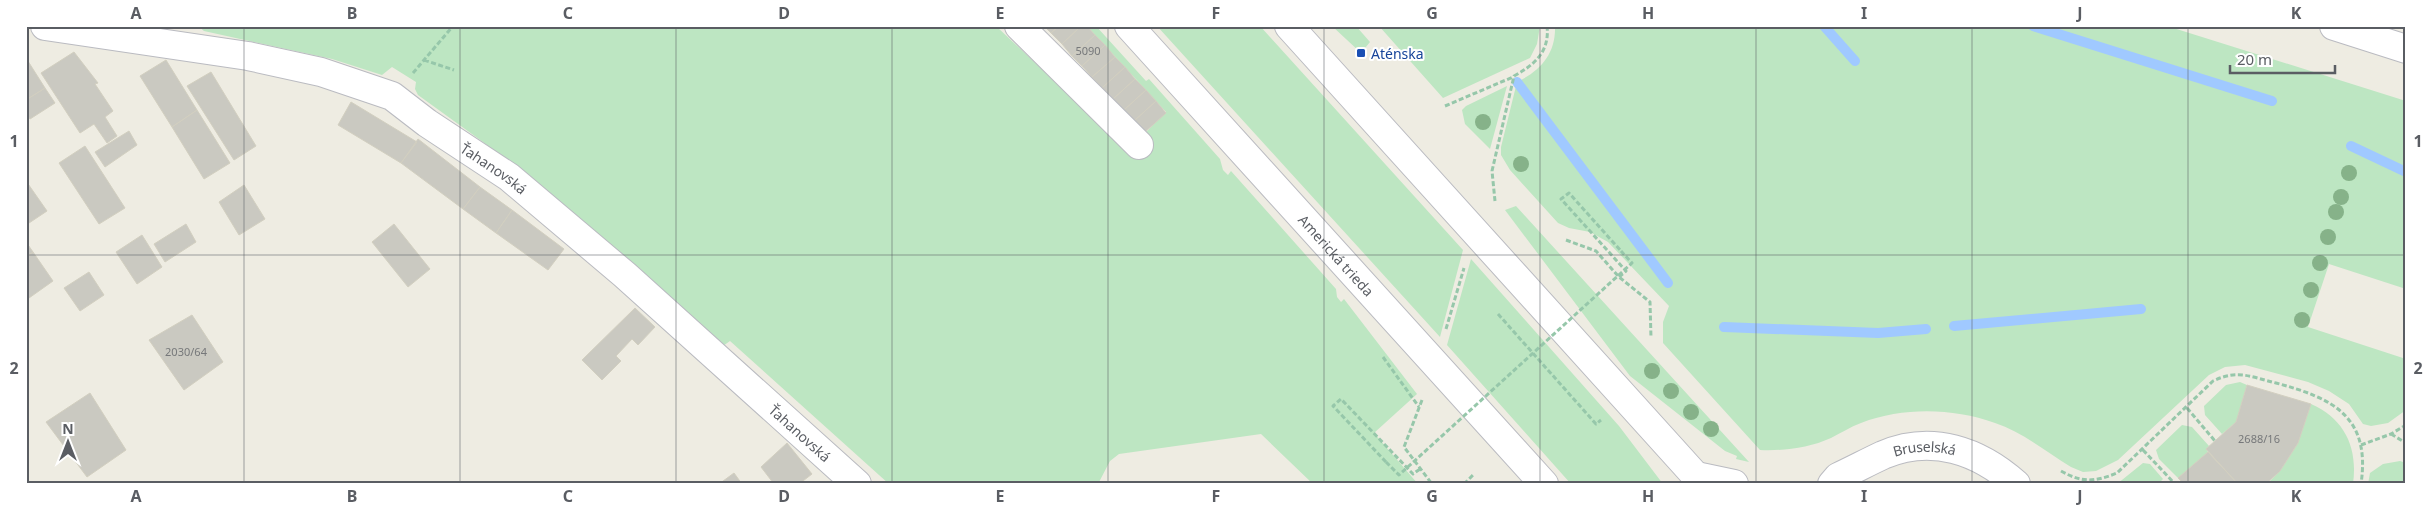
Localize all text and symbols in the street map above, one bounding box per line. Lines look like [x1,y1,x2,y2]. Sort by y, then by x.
text: A [130,2,142,24]
text: B [347,2,357,24]
text: C [563,2,573,24]
text: D [778,2,790,24]
text: E [996,2,1005,24]
text: F [1212,2,1220,24]
text: G [1426,2,1438,24]
text: H [1642,2,1654,24]
text: I [1861,2,1867,24]
text: J [2075,2,2083,24]
text: K [2291,2,2302,24]
scale bar [2230,42,2334,74]
house number: 5090 [1075,43,1101,58]
place label: Aténska [1371,44,1424,63]
marker: Aténska [1355,47,1367,59]
text: 20 m [2237,49,2272,69]
text: 1 [9,130,19,152]
text: 1 [2413,130,2423,152]
street label: Ťahanovská [457,138,531,198]
street label: Americká trieda [1295,210,1378,300]
house number: 2030/64 [165,344,208,359]
text: 2 [9,357,19,379]
text: 2 [2413,357,2423,379]
street label: Ťahanovská [765,400,835,466]
north arrow [42,418,92,468]
text: N [62,419,74,438]
house number: 2688/16 [2238,431,2280,446]
street label: Bruselská [1890,436,1958,460]
text: A [130,485,142,507]
text: B [347,485,357,507]
text: C [563,485,573,507]
text: D [778,485,790,507]
text: E [996,485,1005,507]
text: F [1212,485,1220,507]
text: G [1426,485,1438,507]
text: H [1642,485,1654,507]
text: I [1861,485,1867,507]
text: J [2075,485,2083,507]
text: K [2291,485,2302,507]

